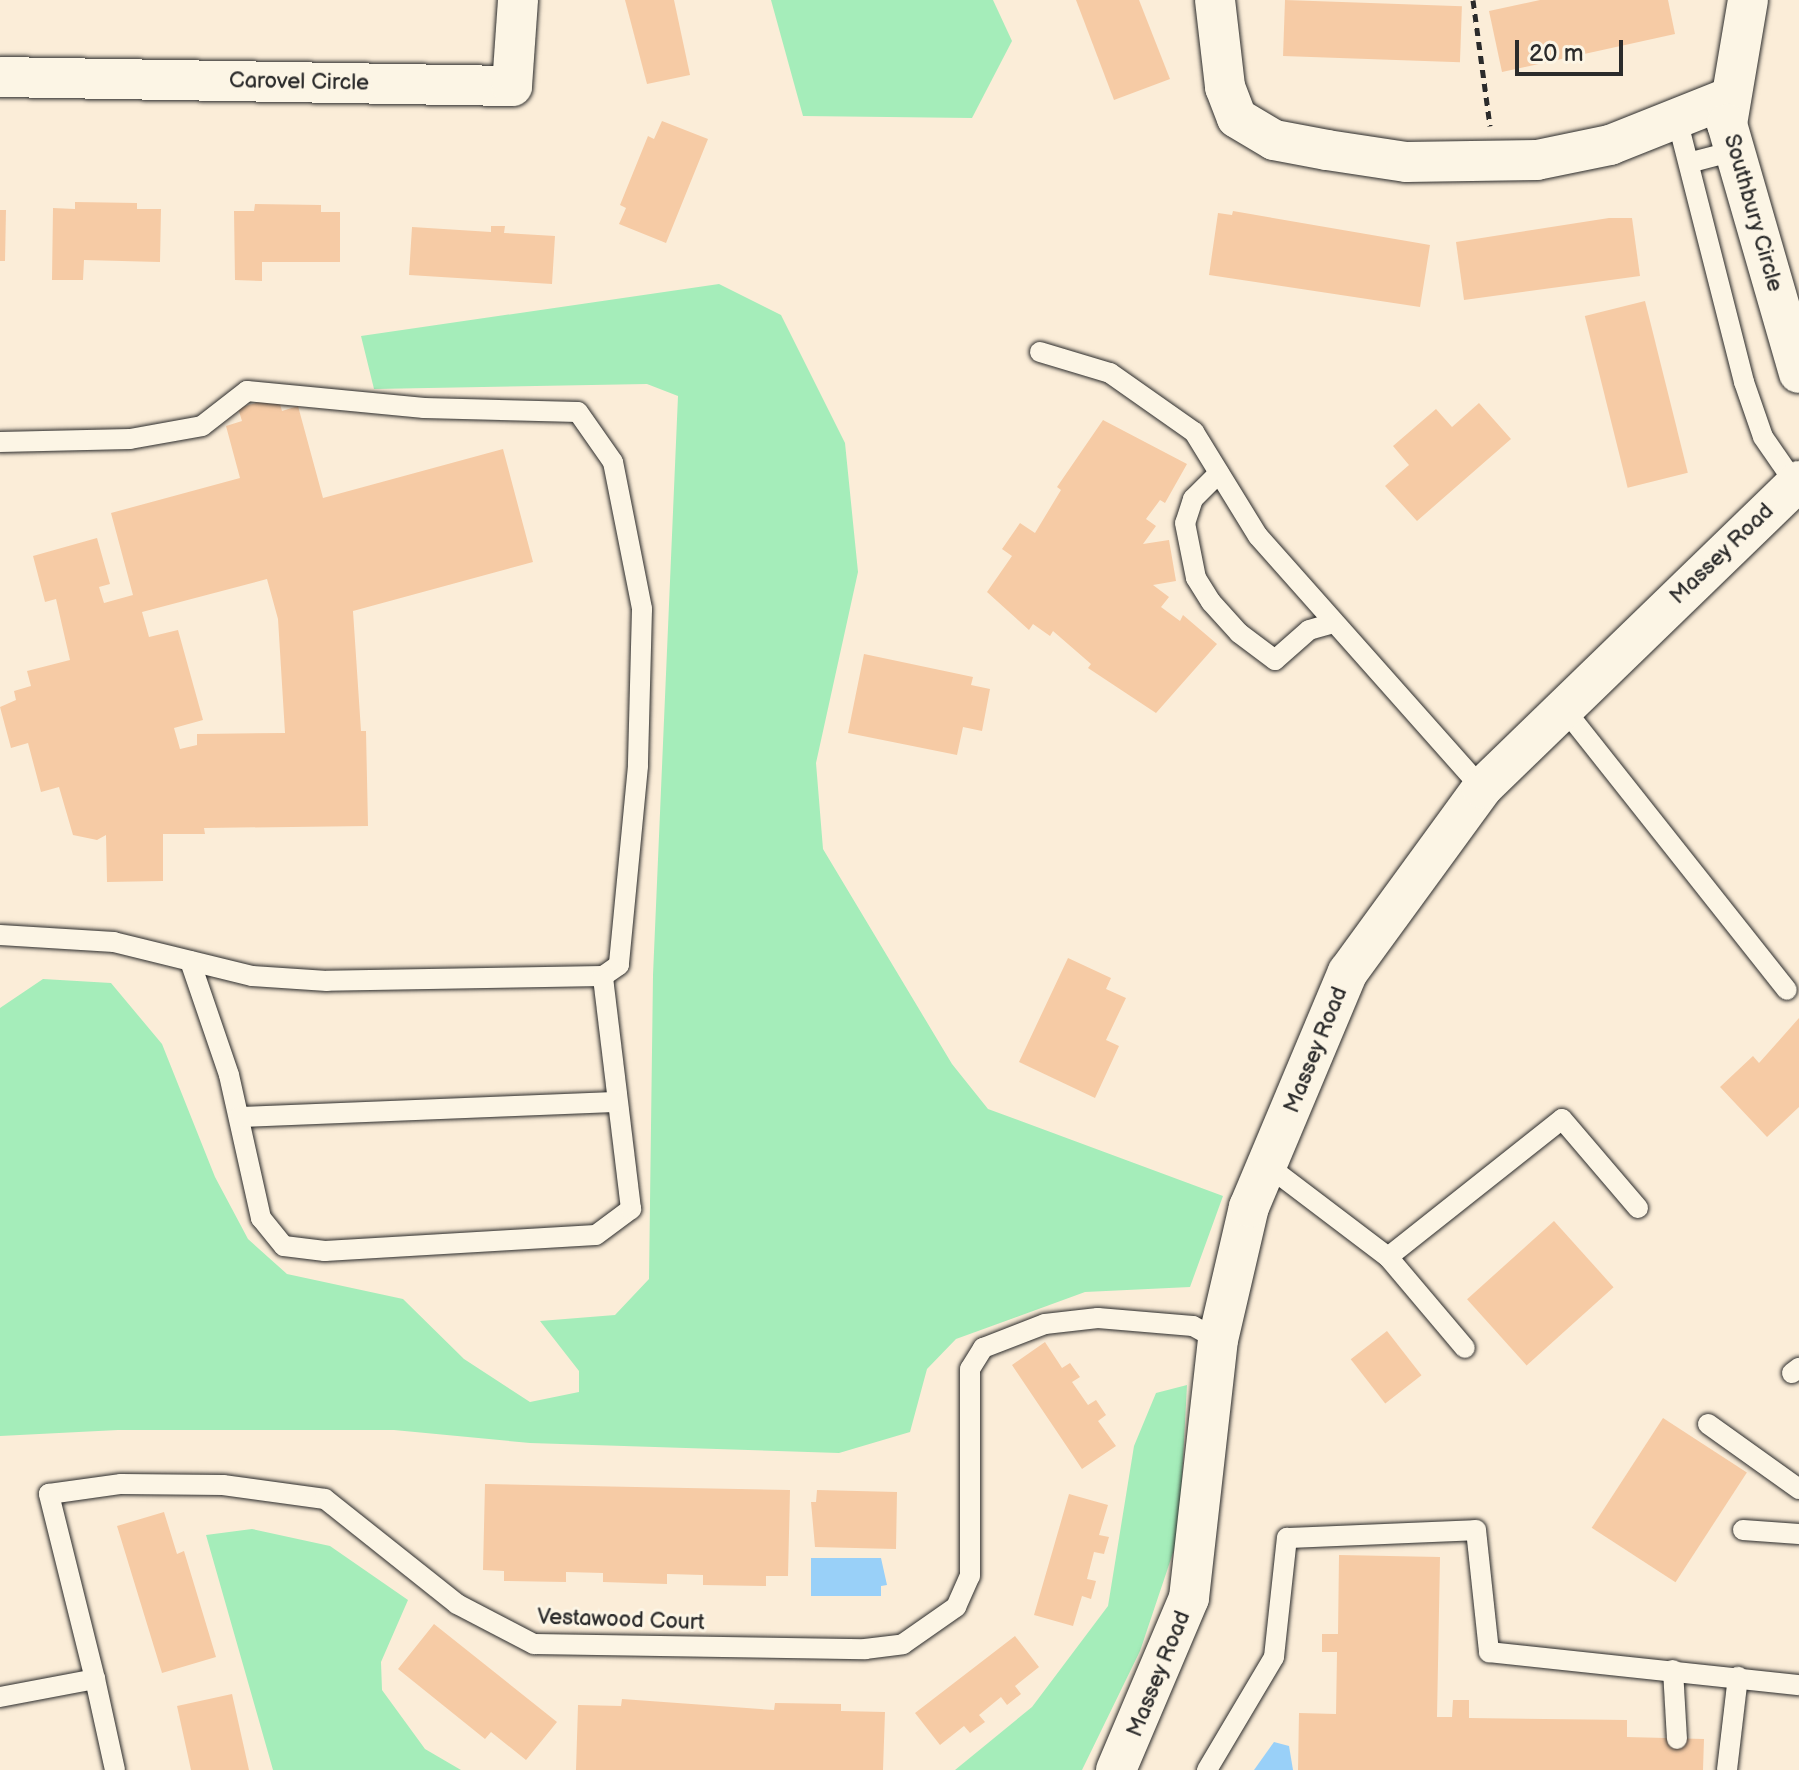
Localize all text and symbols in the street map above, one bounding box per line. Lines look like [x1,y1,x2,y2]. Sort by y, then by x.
scale bar [1519,24,1627,74]
text: 20 m [1529,39,1584,68]
street label: Carovel Circle [229,68,369,96]
street label: Southbury Circle [1718,130,1788,296]
street label: Massey Road [1664,498,1780,610]
street label: Massey Road [1278,982,1354,1118]
street label: Vestawood Court [537,1604,705,1636]
street label: Massey Road [1121,1606,1197,1742]

